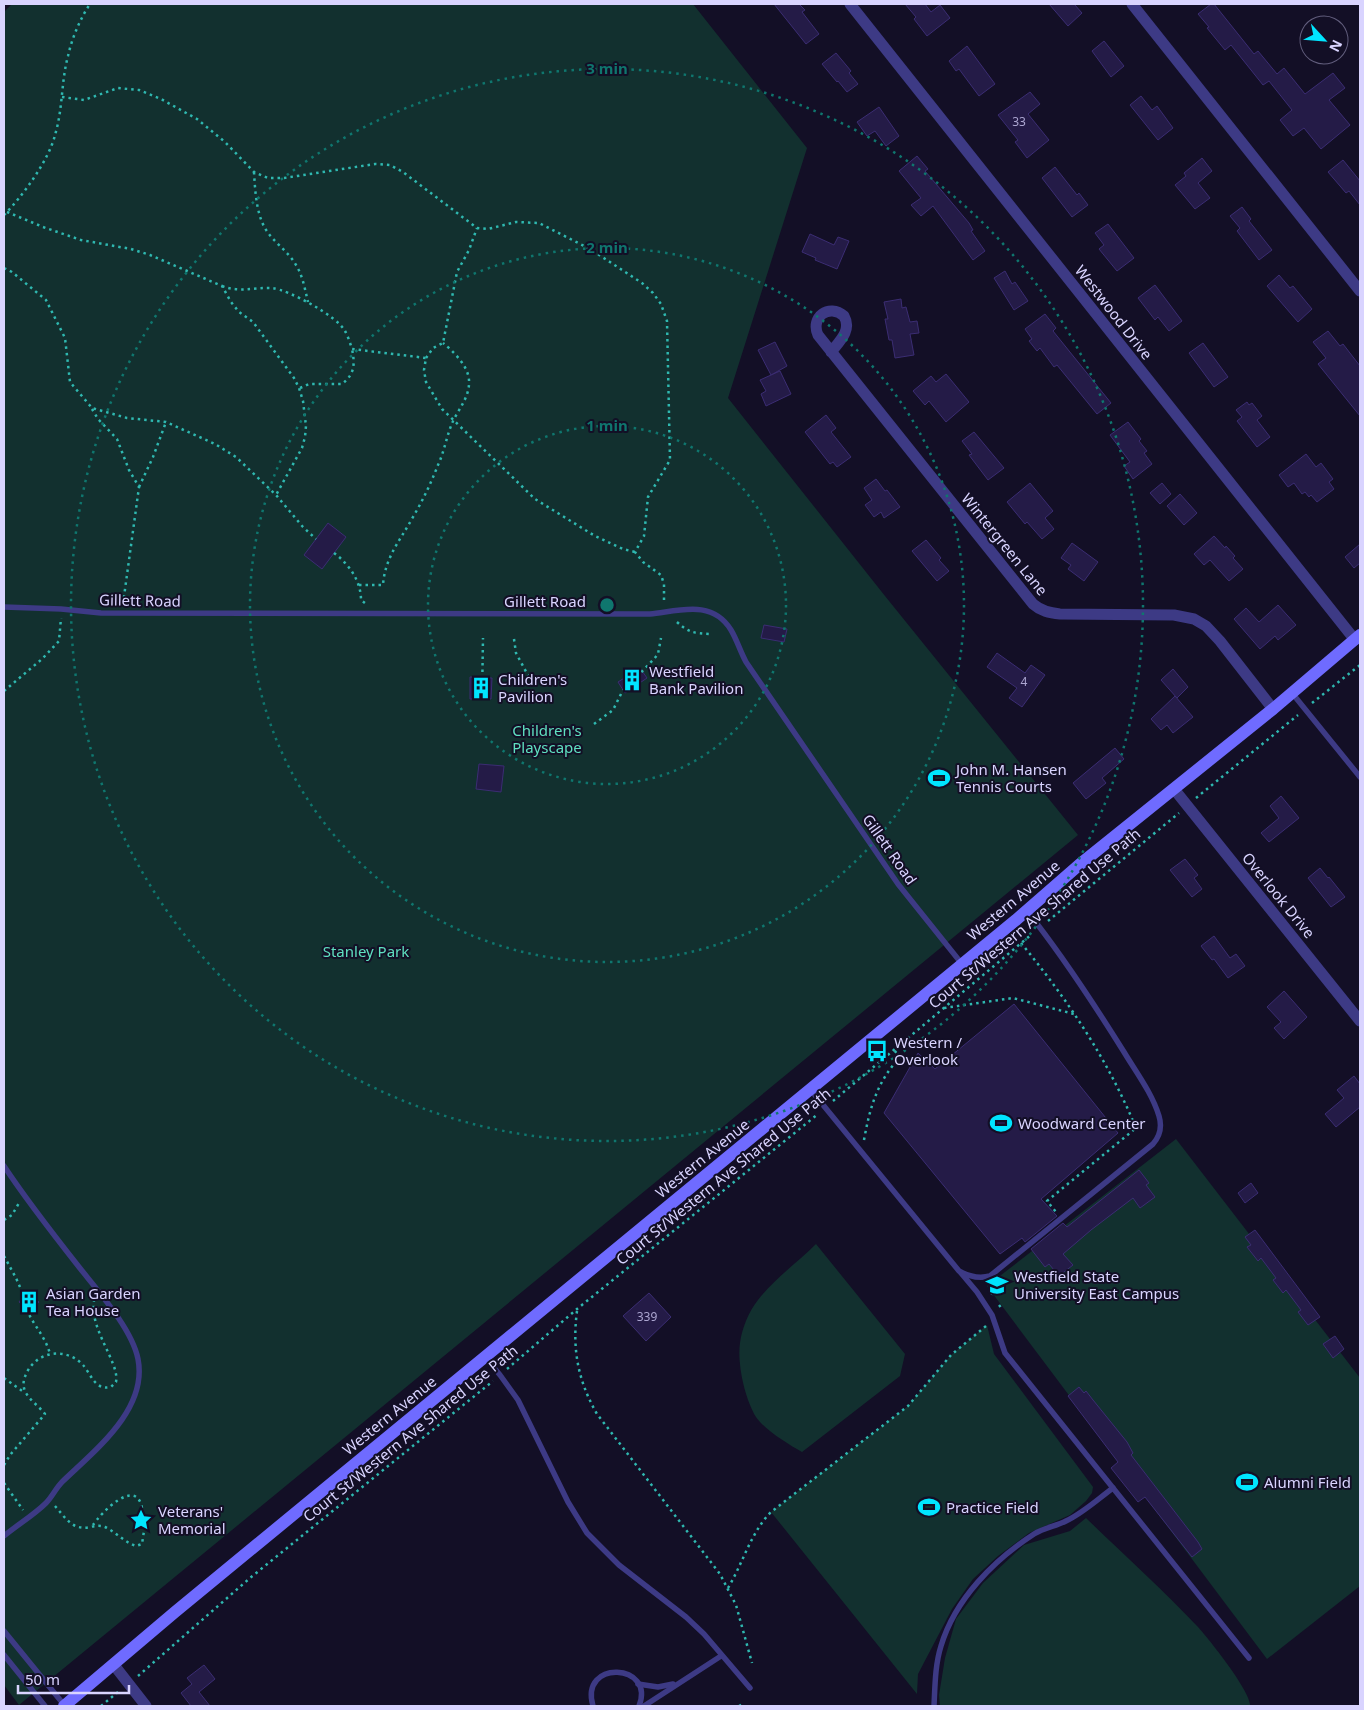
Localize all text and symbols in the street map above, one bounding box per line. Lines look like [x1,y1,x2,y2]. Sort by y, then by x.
north arrow [1299,15,1349,65]
text: N [1325,37,1347,55]
text: 3 min [586,58,628,78]
house number: 33 [1012,113,1026,130]
text: 2 min [586,237,628,257]
street label: Westwood Drive [1071,261,1157,363]
text: 1 min [586,415,628,435]
street label: Wintergreen Lane [958,489,1052,599]
street label: Gillett Road [99,589,181,611]
street label: Gillett Road [504,591,586,611]
centre of rings [598,596,616,614]
place label: Westfield Bank Pavilion [649,661,743,698]
building icon: Westfield Bank Pavilion [619,667,645,693]
place label: Children's Pavilion [498,669,567,706]
house number: 4 [1021,673,1028,690]
building icon: Children's Pavilion [468,675,494,701]
park label: Children's Playscape [512,720,582,757]
place label: John M. Hansen Tennis Courts [954,759,1067,796]
sports icon: John M. Hansen Tennis Courts [926,765,952,791]
street label: Gillett Road [858,810,922,888]
street label: Court St/Western Ave Shared Use Path [924,823,1144,1013]
street label: Overlook Drive [1238,848,1320,942]
street label: Western Avenue [962,855,1064,945]
park label: Stanley Park [323,941,409,961]
place label: Western / Overlook [894,1032,963,1069]
bus stop icon: Western / Overlook [864,1038,890,1064]
street label: Court St/Western Ave Shared Use Path [611,1083,835,1269]
sports icon: Woodward Center [988,1110,1014,1136]
place label: Woodward Center [1018,1113,1146,1133]
street label: Western Avenue [651,1114,753,1202]
place label: Westfield State University East Campus [1014,1266,1179,1303]
school or university icon: Westfield State University East Campus [984,1272,1010,1298]
place label: Asian Garden Tea House [46,1283,140,1320]
building icon: Asian Garden Tea House [16,1289,42,1315]
house number: 339 [637,1308,657,1325]
street label: Court St/Western Ave Shared Use Path [298,1340,522,1526]
street label: Western Avenue [338,1371,440,1459]
sports icon: Alumni Field [1234,1469,1260,1495]
place label: Alumni Field [1264,1472,1351,1492]
sports icon: Practice Field [916,1494,942,1520]
place label: Practice Field [946,1497,1039,1517]
place label: Veterans' Memorial [158,1501,226,1538]
place icon: Veterans' Memorial [128,1507,154,1533]
scale bar [18,1662,129,1694]
text: 50 m [25,1669,60,1689]

